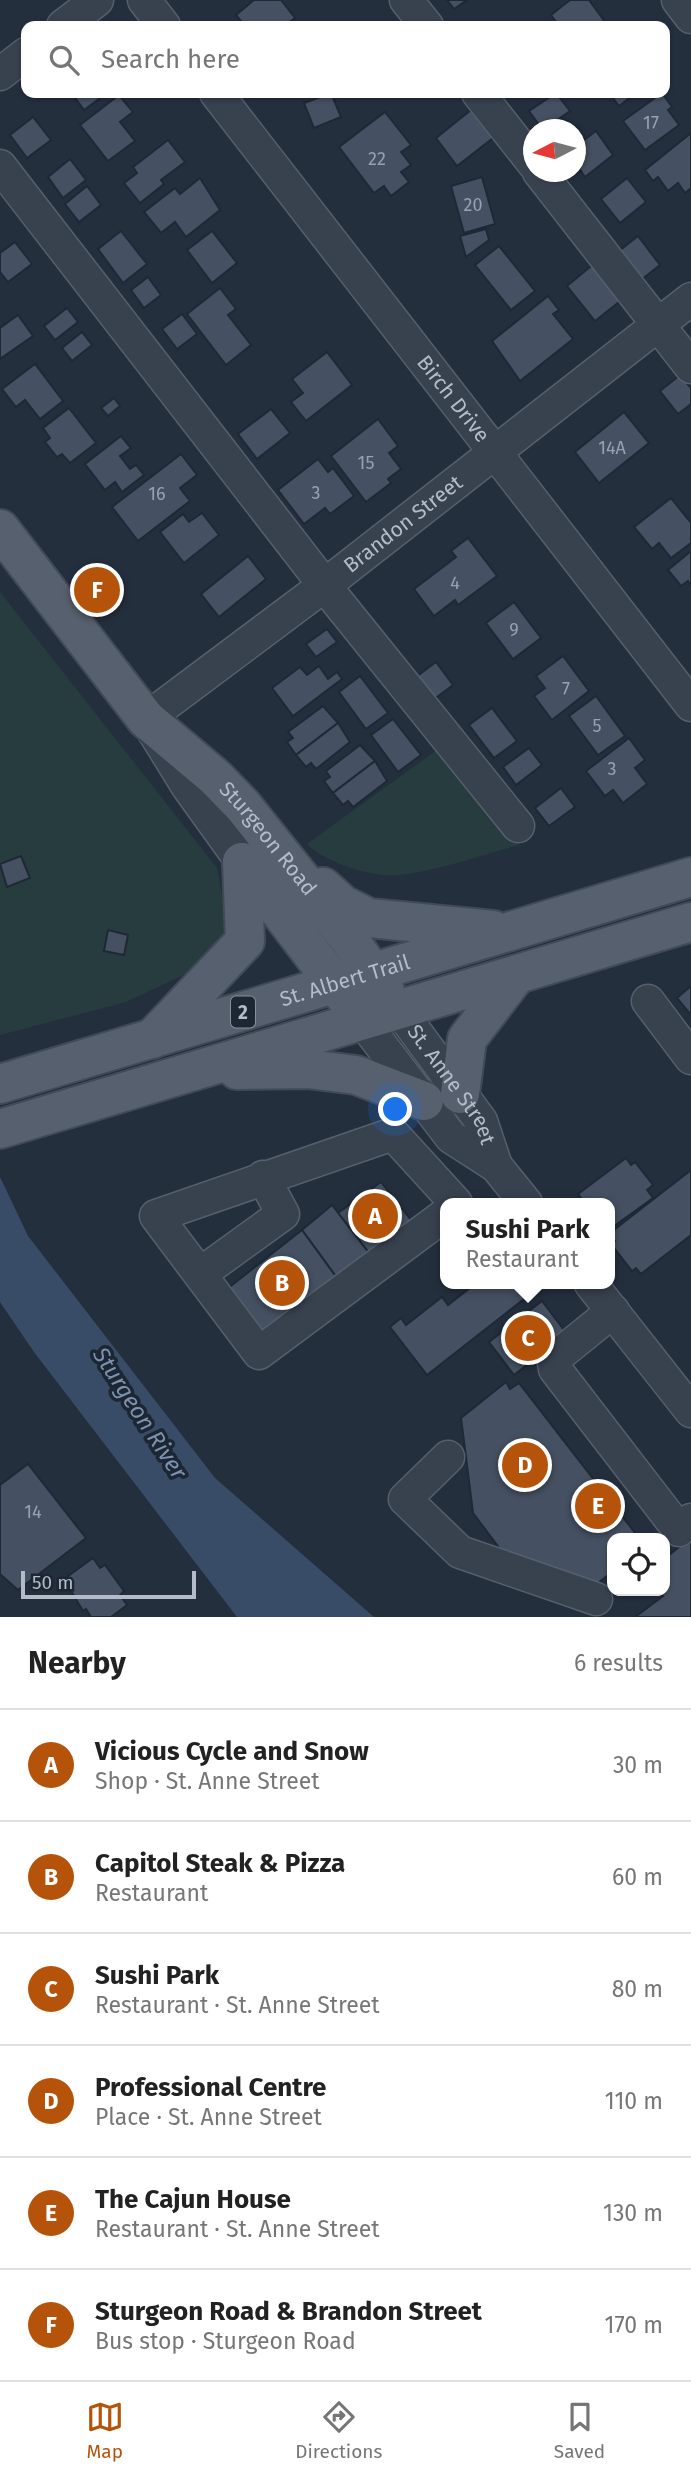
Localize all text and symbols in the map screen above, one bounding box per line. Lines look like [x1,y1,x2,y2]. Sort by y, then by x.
search box [21,21,670,98]
icon: search [45,41,83,79]
text: Search here [101,44,240,75]
house number: 17 [643,112,659,134]
north arrow [523,119,586,182]
house number: 22 [368,148,386,170]
house number: 20 [464,194,482,216]
street label: Birch Drive [411,350,495,448]
house number: 14A [598,437,627,459]
house number: 15 [358,452,374,474]
street label: Brandon Street [338,469,468,578]
house number: 3 [312,482,320,504]
house number: 16 [148,483,166,505]
pin: F [74,564,120,616]
house number: 4 [450,572,460,594]
house number: 9 [509,619,519,641]
house number: 7 [562,678,570,700]
house number: 5 [592,715,602,737]
house number: 3 [608,758,616,780]
street label: Sturgeon Road [214,776,322,901]
street label: St. Albert Trail [277,949,413,1012]
road number: 2 [231,996,255,1028]
street label: St. Anne Street [402,1019,501,1148]
your location [378,1092,412,1126]
pin: A [352,1190,398,1242]
popup [440,1198,615,1289]
text: Sushi Park [465,1214,590,1245]
text: Restaurant [465,1245,579,1273]
pin: B [259,1257,305,1309]
pin: C [505,1312,551,1364]
water label: Sturgeon River [86,1341,194,1485]
pin: D [502,1439,548,1491]
pin: E [575,1480,621,1532]
house number: 14 [24,1501,42,1523]
map controls [607,1533,670,1596]
button: locate [607,1533,670,1596]
scale bar [21,1568,196,1600]
text: 50 m [32,1571,73,1594]
text: Nearby [28,1645,126,1681]
text: 6 results [574,1649,663,1677]
text: Vicious Cycle and Snow [95,1736,369,1767]
text: A [44,1751,58,1779]
text: 30 m [613,1751,663,1779]
text: Shop · St. Anne Street [95,1767,320,1795]
text: Capitol Steak & Pizza [95,1848,345,1879]
text: B [44,1863,58,1891]
text: 60 m [612,1863,663,1891]
text: Restaurant [95,1879,208,1907]
text: Sushi Park [95,1960,219,1991]
text: C [44,1975,58,2003]
text: 80 m [612,1975,663,2003]
text: Restaurant · St. Anne Street [95,1991,380,2019]
text: Professional Centre [95,2072,326,2103]
text: D [44,2087,58,2115]
text: 110 m [605,2087,663,2115]
text: Place · St. Anne Street [95,2103,322,2131]
text: The Cajun House [95,2184,291,2215]
text: E [45,2199,57,2227]
text: 130 m [603,2199,663,2227]
text: Restaurant · St. Anne Street [95,2215,380,2243]
text: Sturgeon Road & Brandon Street [95,2296,482,2327]
text: F [45,2311,57,2339]
text: 170 m [604,2311,663,2339]
text: Bus stop · Sturgeon Road [95,2327,356,2355]
tab: Map [86,2398,124,2463]
tab: Directions [295,2398,382,2463]
tab: Saved [554,2398,605,2463]

